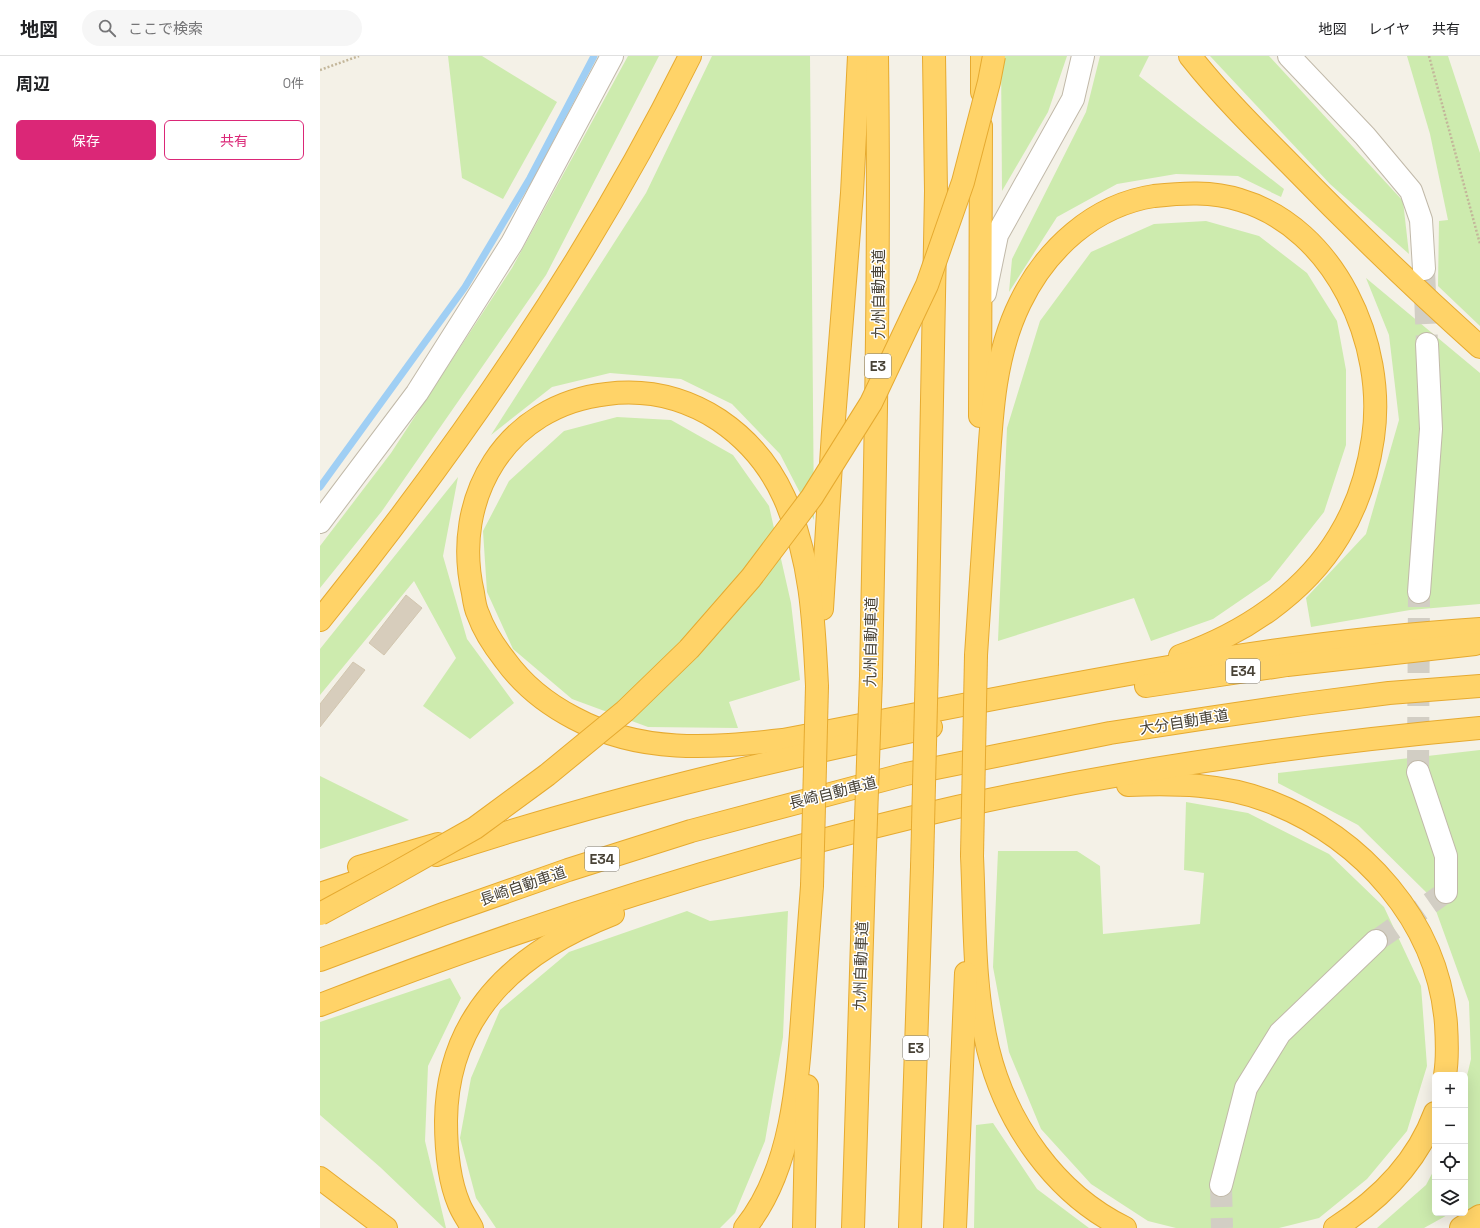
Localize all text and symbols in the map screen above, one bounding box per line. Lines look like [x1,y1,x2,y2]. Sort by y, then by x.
search box [82,10,362,46]
text: 地図 [20,17,58,42]
icon: search [96,17,118,39]
text: ここで検索 [128,19,203,38]
text: 地図 [1318,20,1346,38]
text: レイヤ [1368,20,1410,38]
text: 共有 [1432,20,1460,38]
text: 周辺 [16,73,50,95]
text: 0件 [283,75,304,92]
button: 保存 [16,120,156,160]
button: 共有 [164,120,304,160]
street label: 九州自動車道 [869,249,888,339]
road number: E3 [865,354,891,378]
street label: 九州自動車道 [860,597,881,687]
road number: E34 [1226,659,1260,683]
street label: 大分自動車道 [1138,705,1230,738]
street label: 長崎自動車道 [787,772,879,813]
road number: E34 [585,847,619,871]
street label: 長崎自動車道 [477,862,568,909]
street label: 九州自動車道 [849,921,872,1011]
road number: E3 [903,1036,929,1060]
map controls [1432,1072,1468,1216]
button: + [1432,1072,1468,1108]
button: − [1432,1108,1468,1144]
button: locate [1432,1144,1468,1180]
button: layers [1432,1180,1468,1216]

